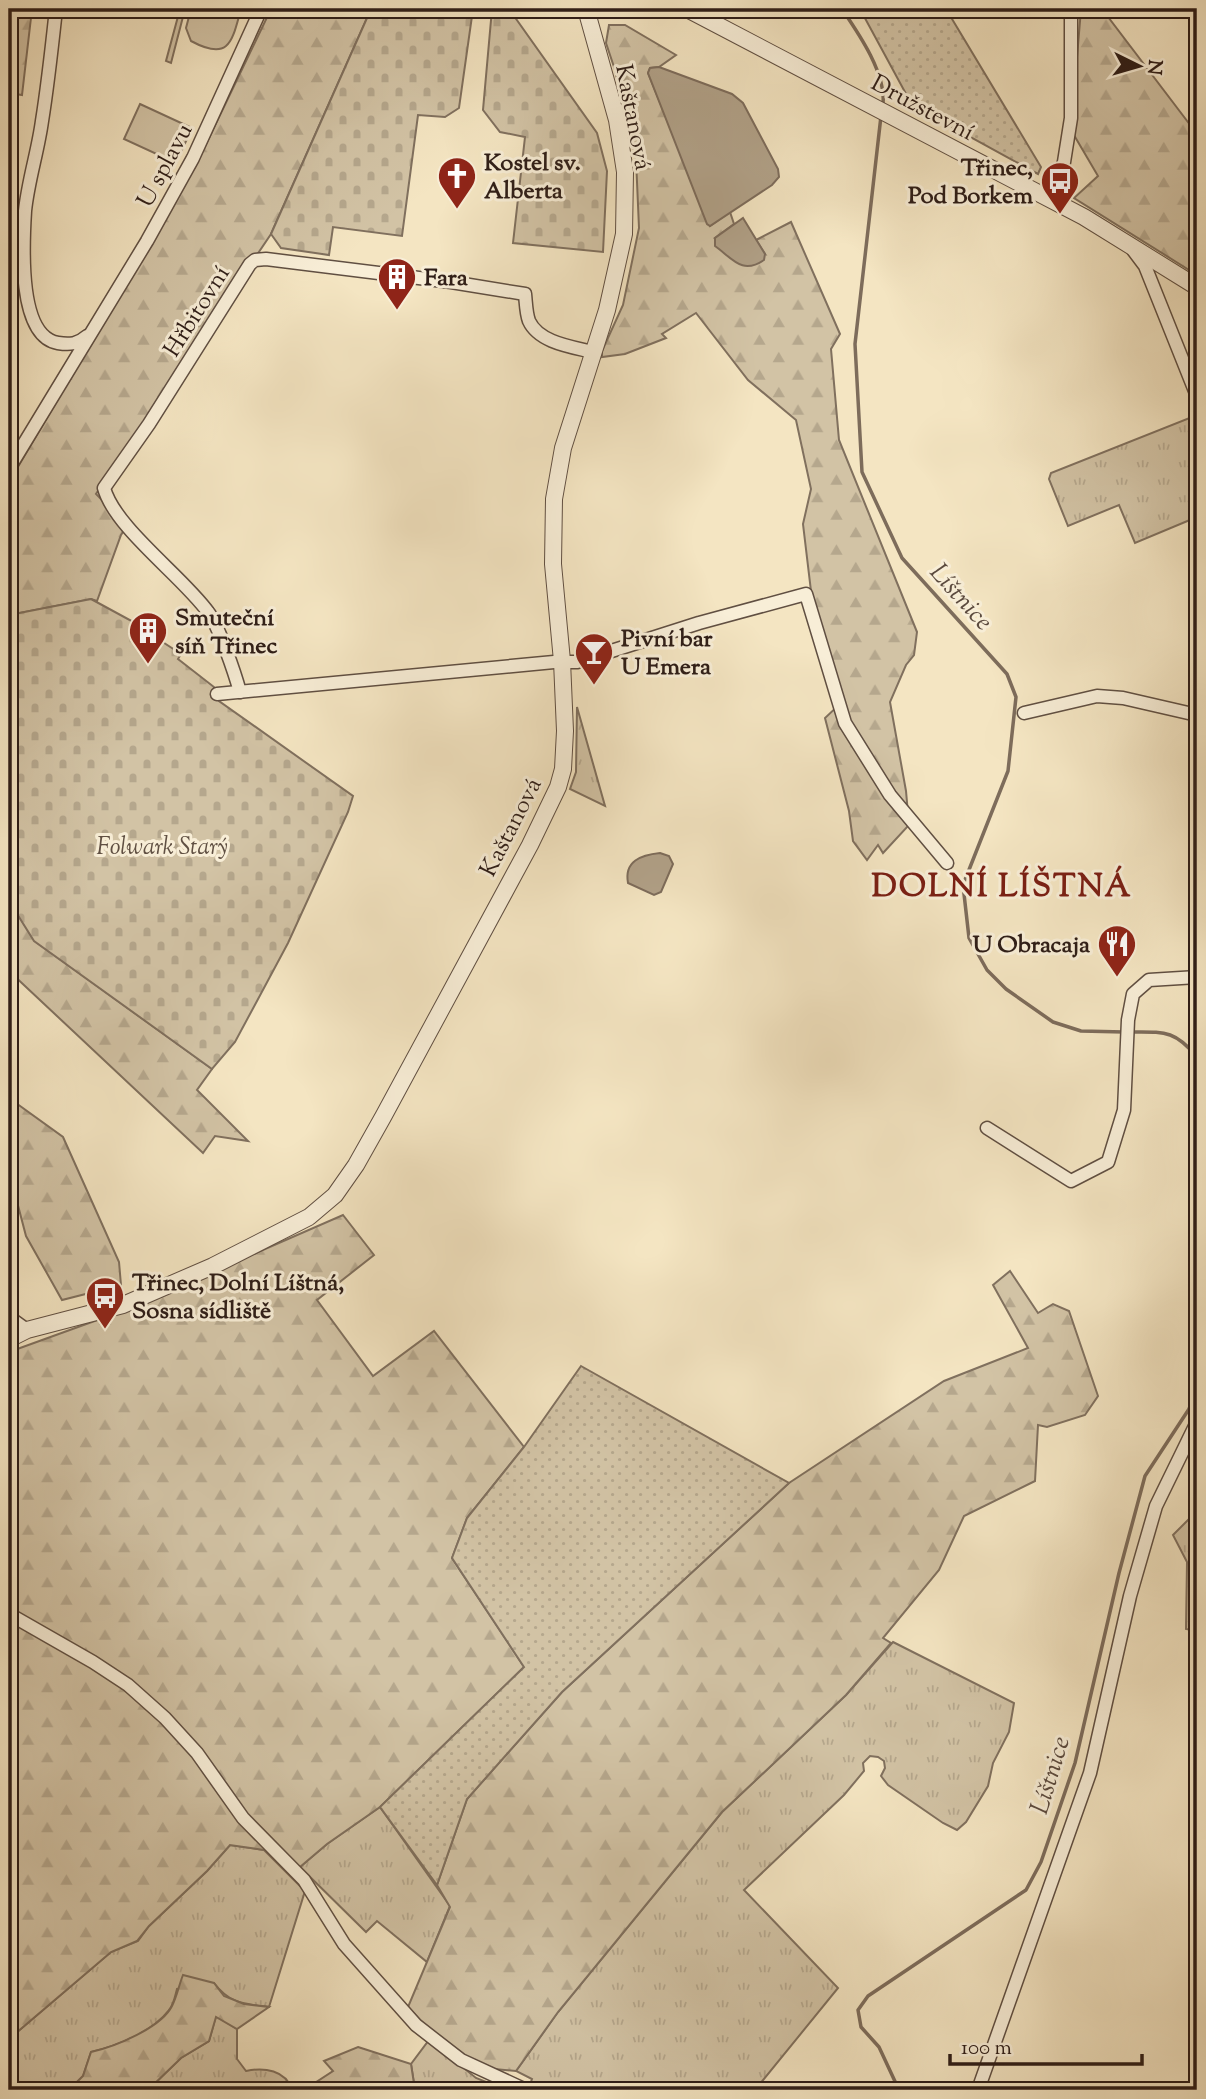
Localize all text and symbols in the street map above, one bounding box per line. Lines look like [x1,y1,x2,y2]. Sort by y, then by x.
north arrow [1104,32,1174,102]
text: N [1139,59,1168,76]
street label: Kaštanová [605,62,659,173]
street label: Družstevní [864,67,980,150]
street label: U splavu [129,118,202,214]
place label: Kostel sv. Alberta [484,147,581,209]
place label: Třinec, Pod Borkem [908,152,1033,214]
church icon: Kostel sv. Alberta [436,155,478,210]
bus stop icon: Třinec, Pod Borkem [1039,160,1081,215]
building icon: Fara [376,256,418,311]
street label: Hřbitovní [156,260,239,364]
place label: Fara [424,262,469,296]
water label: Líštnice [920,556,1000,640]
place label: Smuteční síň Třinec [175,602,278,664]
building icon: Smuteční síň Třinec [127,610,169,665]
place label: Pivní bar U Emera [621,623,713,685]
bar icon: Pivní bar U Emera [573,631,615,686]
street label: Kaštanová [472,772,551,883]
park label: Folwark Starý [96,831,228,865]
district label: DOLNÍ LÍŠTNÁ [871,865,1133,911]
restaurant icon: U Obracaja [1096,923,1138,978]
place label: U Obracaja [973,929,1091,963]
place label: Třinec, Dolní Líštná, Sosna sídliště [132,1267,344,1329]
bus stop icon: Třinec, Dolní Líštná, Sosna sídliště [84,1275,126,1330]
water label: Líštnice [1022,1732,1081,1819]
scale bar [950,2022,1143,2066]
text: 100 m [961,2034,1012,2064]

